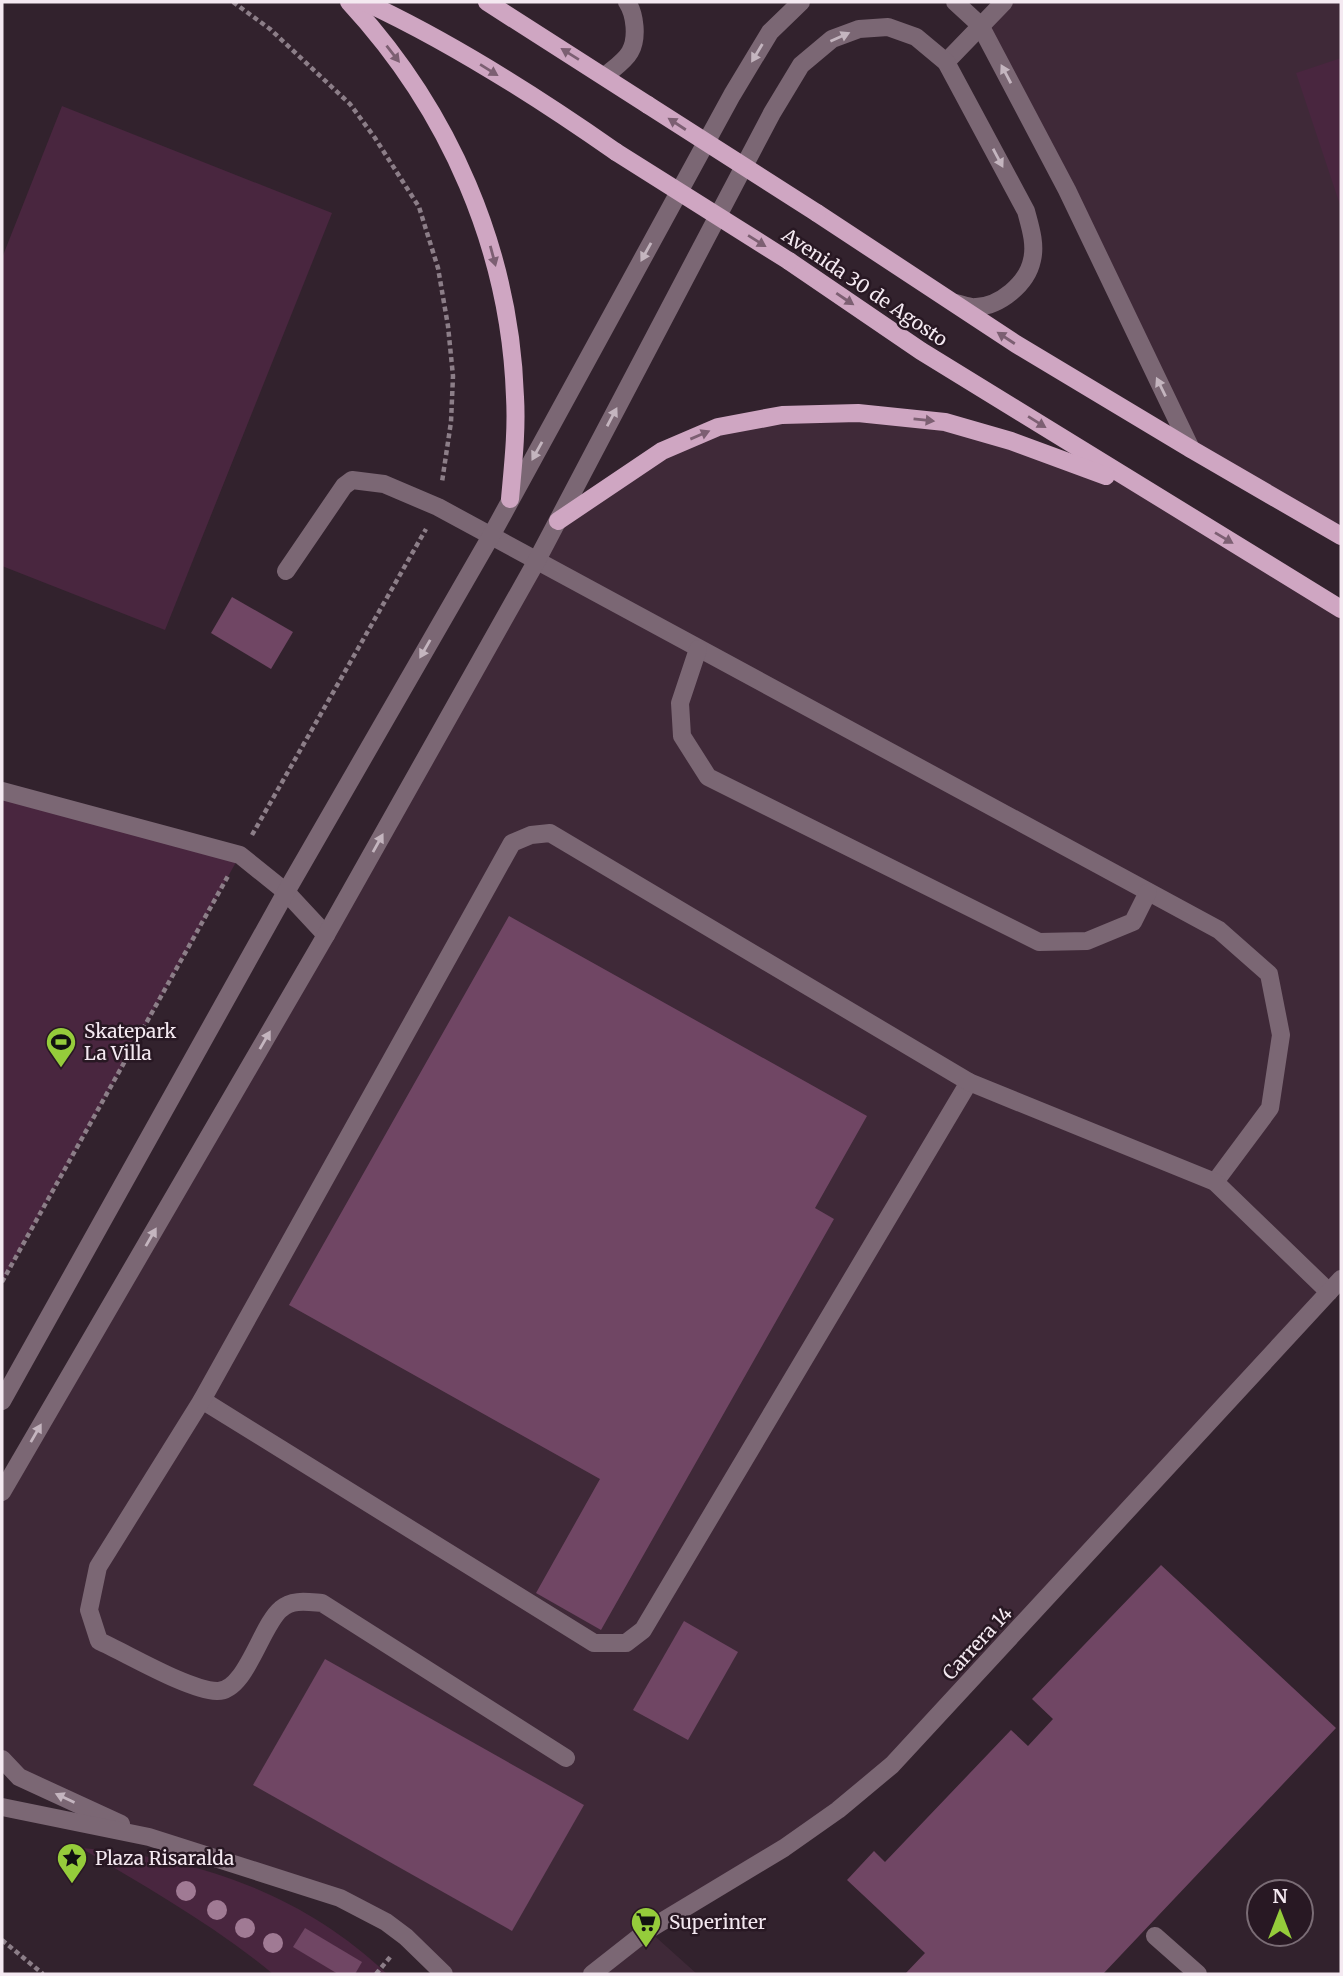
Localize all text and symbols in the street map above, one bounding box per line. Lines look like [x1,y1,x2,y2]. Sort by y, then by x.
one-way arrow [830,31,850,43]
one-way arrow [751,43,763,62]
one-way arrow [385,44,400,62]
one-way arrow [560,48,580,61]
one-way arrow [480,63,499,76]
one-way arrow [1000,64,1011,84]
one-way arrow [667,117,687,130]
one-way arrow [992,148,1004,168]
street label: Avenida 30 de Agosto [777,222,952,351]
one-way arrow [747,234,766,247]
one-way arrow [640,242,652,261]
one-way arrow [488,246,499,268]
one-way arrow [836,292,854,306]
one-way arrow [997,331,1016,344]
one-way arrow [1155,377,1167,397]
one-way arrow [607,407,618,427]
one-way arrow [913,414,935,425]
one-way arrow [1027,416,1046,429]
one-way arrow [689,429,710,440]
one-way arrow [531,441,543,461]
one-way arrow [1215,531,1234,544]
one-way arrow [419,640,432,659]
one-way arrow [372,833,384,852]
place label: Skatepark La Villa [84,1019,176,1065]
sports icon: Skatepark La Villa [44,1025,78,1069]
one-way arrow [259,1030,271,1050]
one-way arrow [144,1227,157,1246]
one-way arrow [30,1424,42,1443]
street label: Carrera 14 [937,1601,1017,1685]
one-way arrow [55,1792,75,1804]
place icon: Plaza Risaralda [55,1841,89,1885]
place label: Plaza Risaralda [95,1846,234,1870]
north arrow [1245,1878,1315,1948]
text: N [1272,1884,1288,1908]
supermarket icon: Superinter [629,1905,663,1949]
place label: Superinter [669,1910,767,1934]

